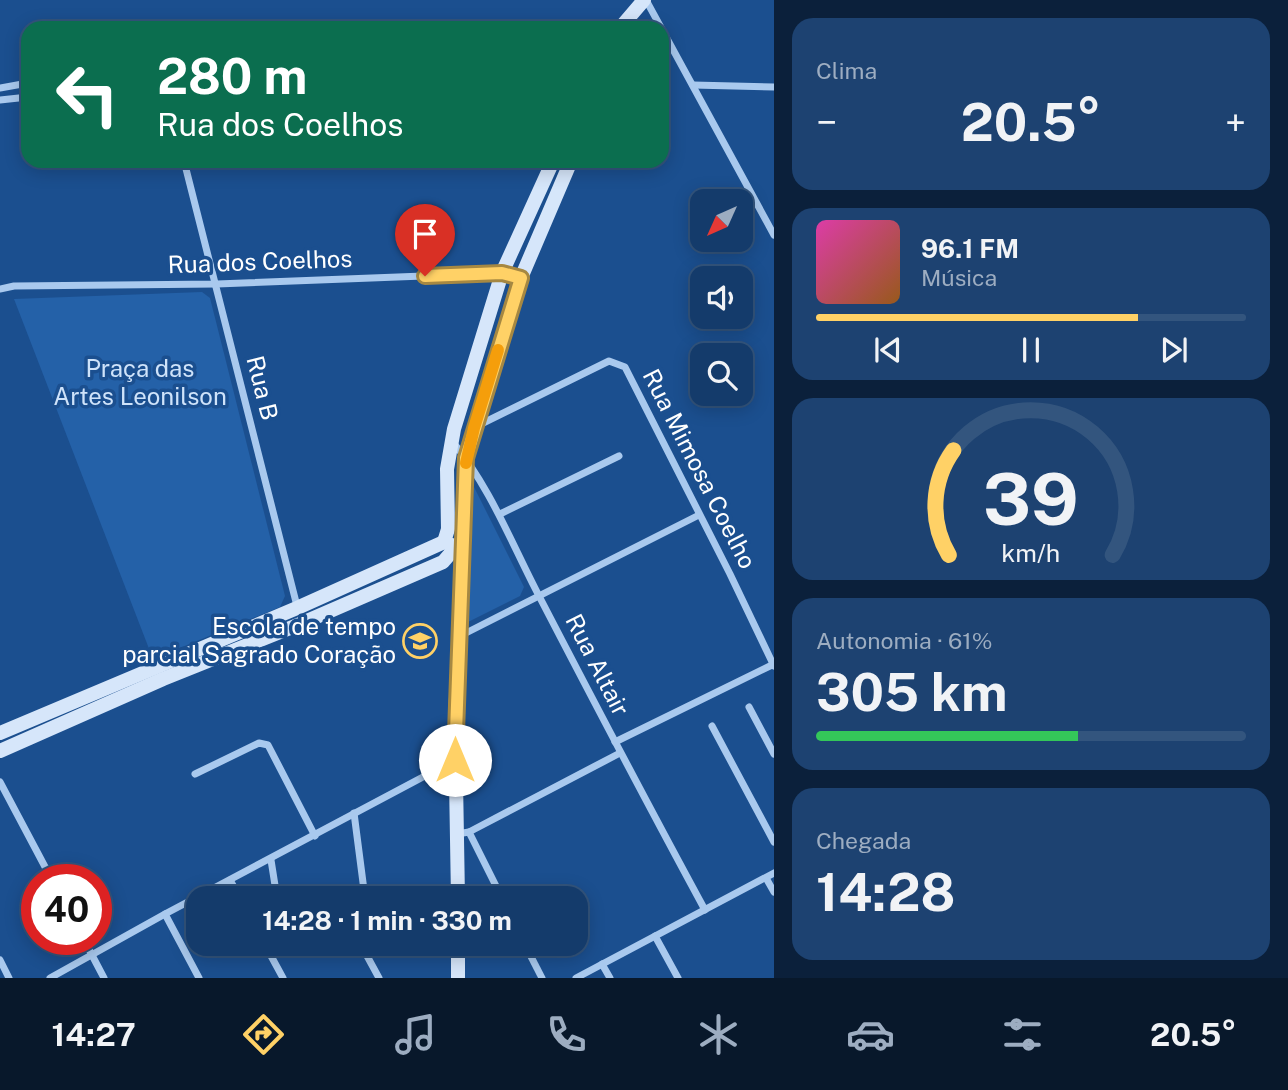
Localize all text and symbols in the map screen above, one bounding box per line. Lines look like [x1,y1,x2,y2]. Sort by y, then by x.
text: 280 m [157,47,307,105]
icon: left [42,49,133,140]
text: Clima [816,57,877,84]
text: 20.5° [961,92,1101,153]
text: − [816,100,837,145]
text: + [1225,100,1246,145]
text: Rua dos Coelhos [157,106,403,143]
north arrow [690,189,752,252]
map controls [690,189,753,406]
pin [395,204,455,276]
icon: arrive [406,215,444,253]
text: 96.1 FM [921,233,1019,264]
street label: Rua dos Coelhos [167,244,353,278]
text: Música [921,264,997,291]
button: sound [690,266,753,329]
icon: previous [869,331,907,369]
icon: pause [1012,331,1050,369]
icon: next [1155,331,1193,369]
button: search [690,343,753,406]
street label: Rua B [242,353,284,423]
park label: Praça das Artes Leonilson [53,354,227,410]
street label: Rua Mimosa Coelho [637,364,762,573]
text: 39 [983,456,1079,541]
text: km/h [1002,538,1060,568]
street label: Rua Altair [560,609,635,720]
place label: Escola de tempo parcial Sagrado Coração [122,612,396,668]
school or university icon: Escola de tempo parcial Sagrado Coração [401,622,439,660]
text: Autonomia · 61% [816,627,993,654]
text: 305 km [816,662,1007,723]
position arrow [418,723,492,797]
text: Chegada [816,827,911,854]
text: 14:28 [816,862,955,923]
speed limit sign: 40 [21,864,112,955]
text: 14:28 · 1 min · 330 m [262,905,512,936]
icon: directions [239,1010,288,1059]
icon: music [391,1010,440,1059]
icon: phone [542,1010,591,1059]
icon: climate [694,1010,743,1059]
icon: car [846,1010,895,1059]
icon: filters [998,1010,1047,1059]
text: 14:27 [51,1016,136,1053]
text: 20.5° [1150,1016,1236,1053]

